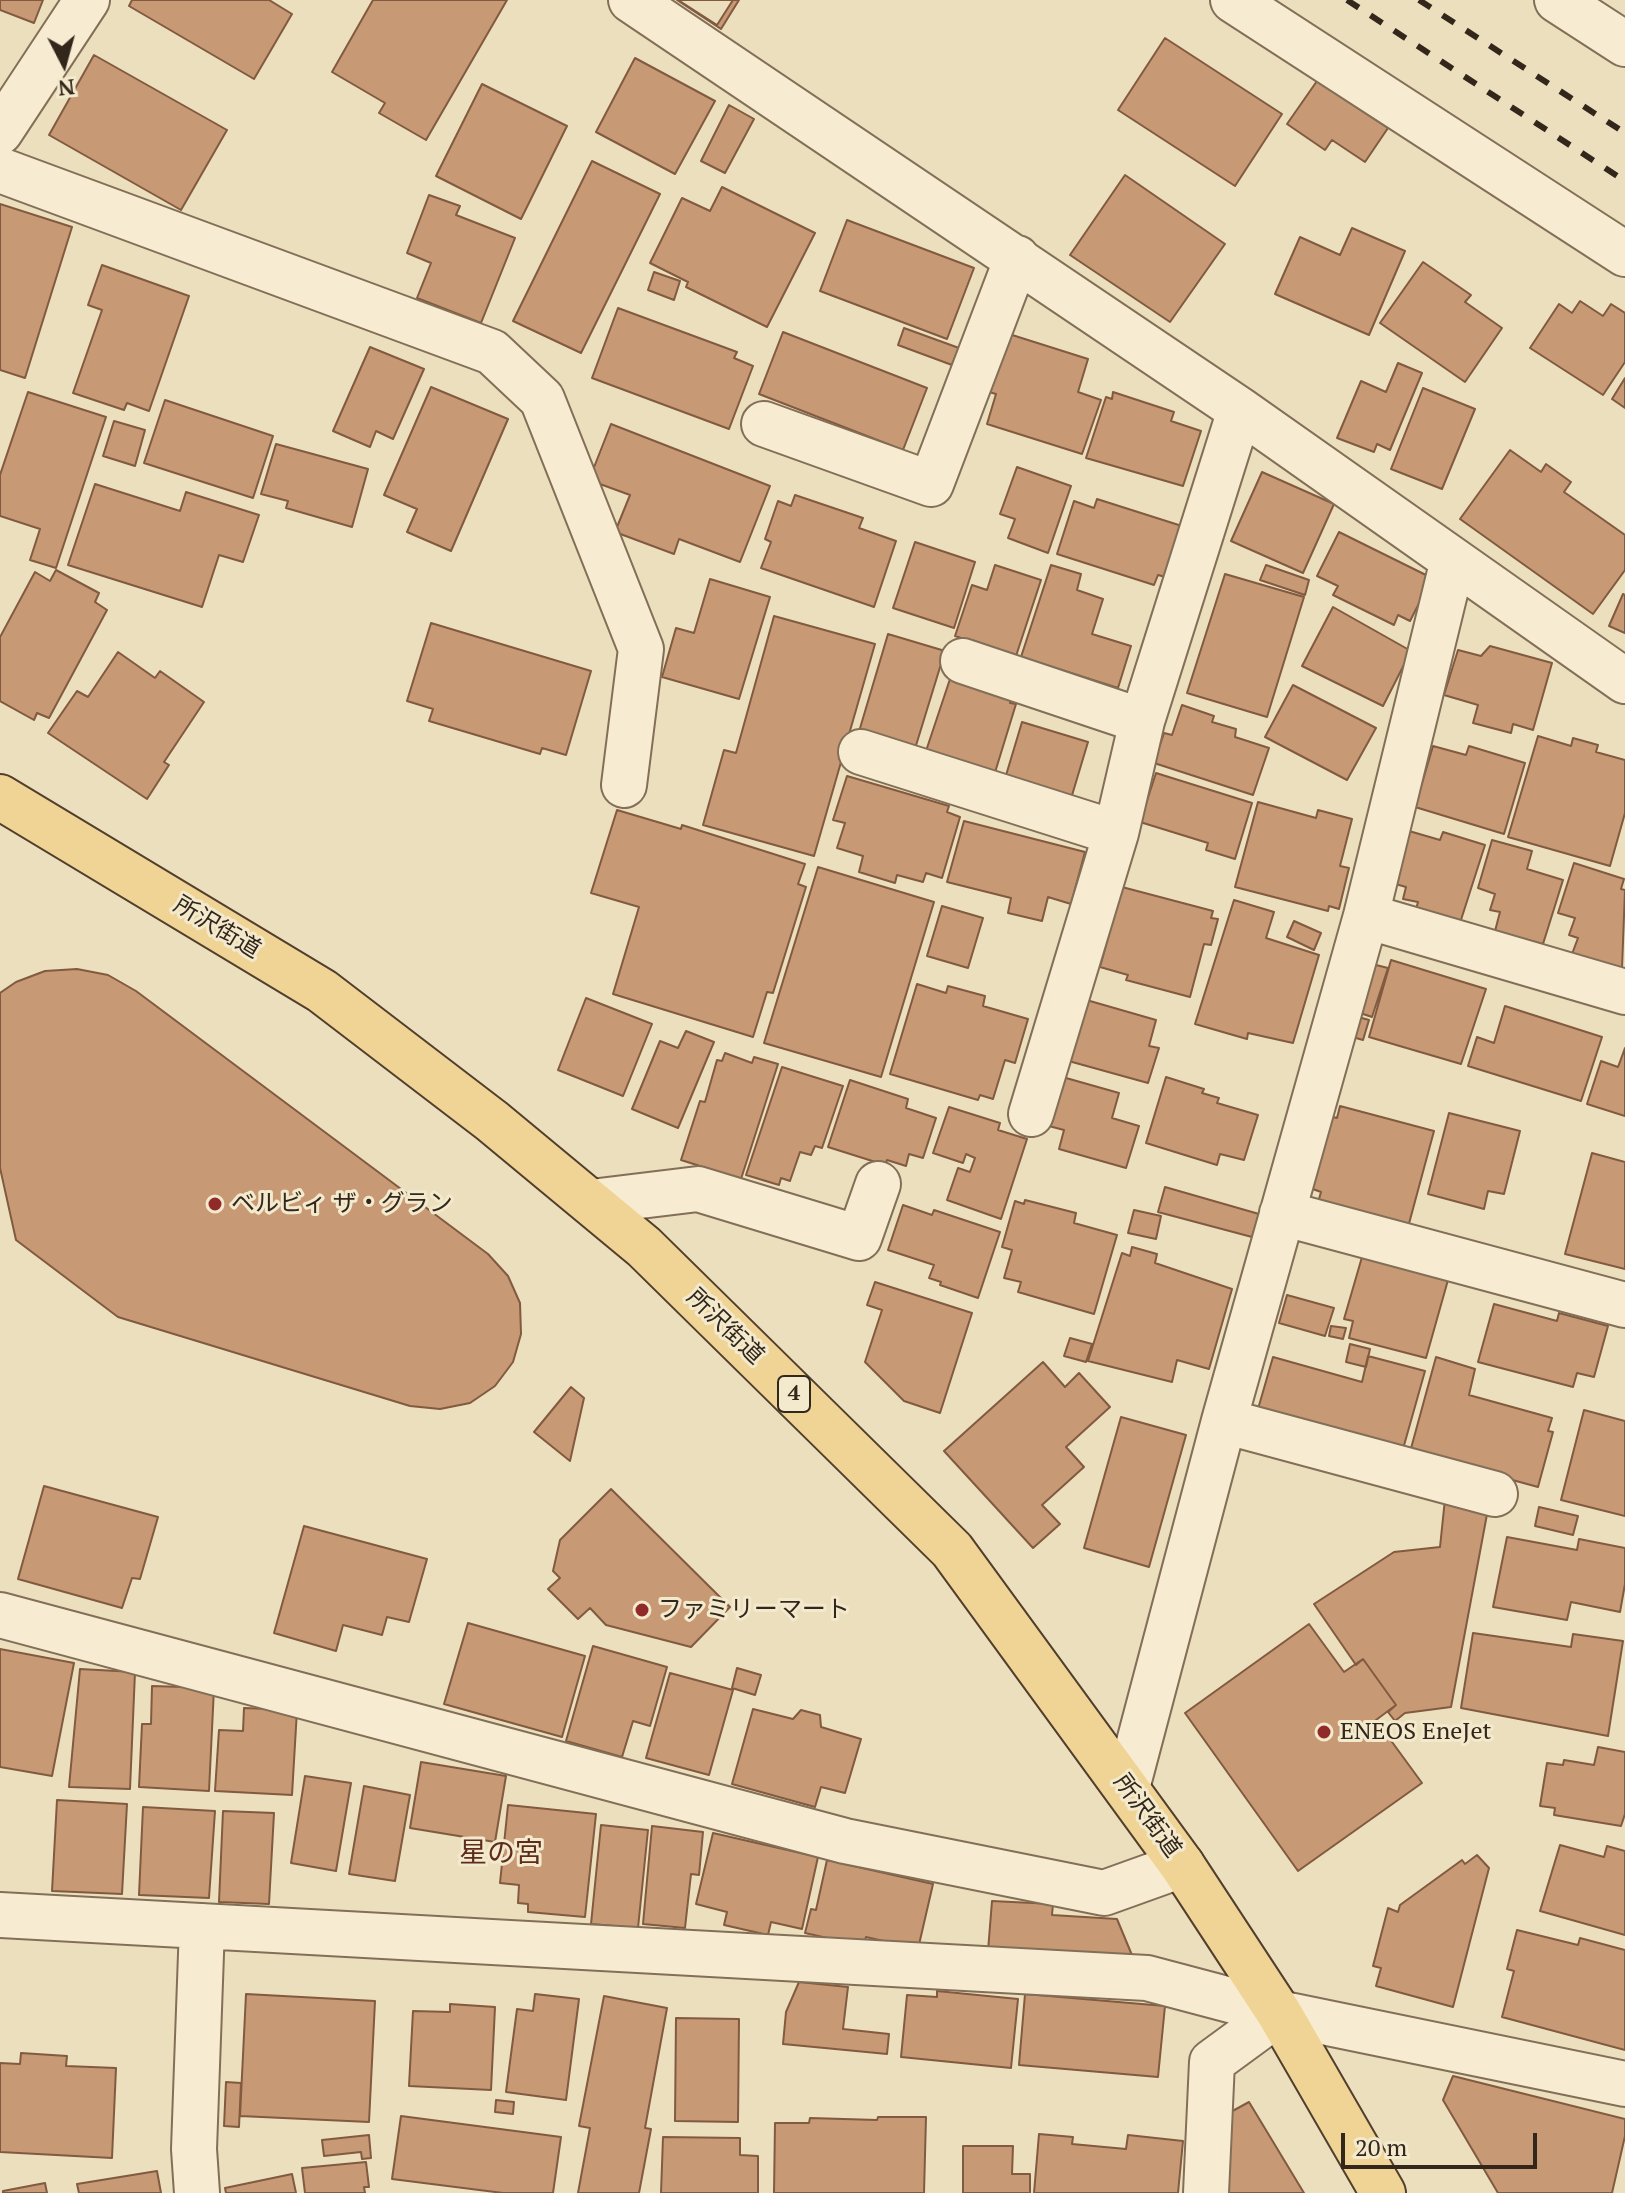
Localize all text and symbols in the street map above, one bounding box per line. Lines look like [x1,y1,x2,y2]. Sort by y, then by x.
north arrow [24,24,104,104]
text: N [57,73,76,104]
street label: 所沢街道 [168,891,266,965]
place label: ベルビィ ザ・グラン [231,1190,453,1218]
marker: ベルビィ ザ・グラン [206,1195,224,1213]
street label: 所沢街道 [680,1283,770,1371]
road number: 4 [778,1376,810,1412]
place label: ファミリーマート [658,1596,850,1624]
marker: ファミリーマート [633,1601,651,1619]
place label: ENEOS EneJet [1340,1718,1491,1746]
marker: ENEOS EneJet [1315,1723,1333,1741]
street label: 所沢街道 [1107,1769,1187,1863]
district label: 星の宮 [459,1837,543,1871]
scale bar [1345,2117,1541,2167]
text: 20 m [1355,2131,1407,2163]

